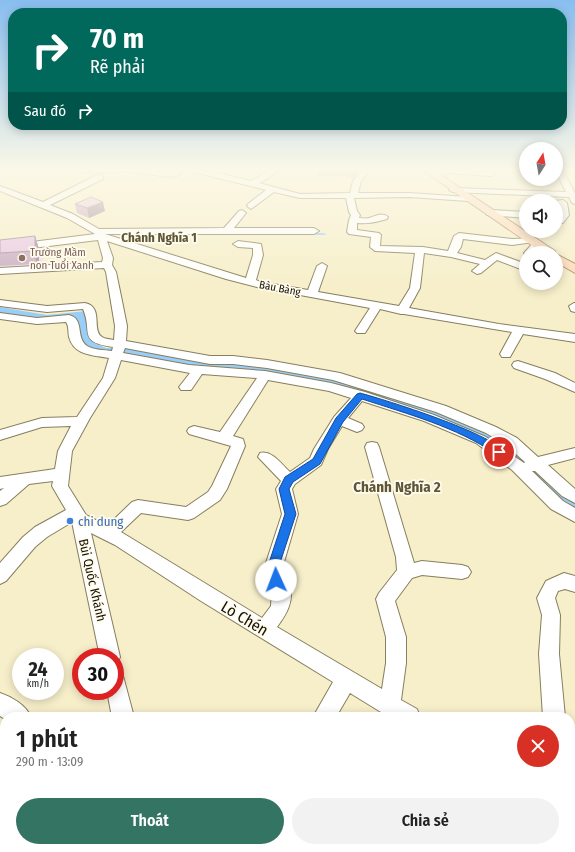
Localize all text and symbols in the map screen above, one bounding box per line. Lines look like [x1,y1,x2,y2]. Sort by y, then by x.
text: 70 m [90,22,144,55]
icon: right [24,24,76,76]
text: Rẽ phải [90,56,145,78]
icon: right [74,100,96,122]
text: Sau đó [24,102,66,120]
north arrow [519,142,563,186]
map controls [519,142,563,290]
button: sound [519,194,563,238]
district label: Chánh Nghĩa 1 [121,230,197,245]
place label: Trường Mầm non Tuổi Xanh [30,246,94,272]
button: search [519,246,563,290]
marker: Trường Mầm non Tuổi Xanh [17,253,27,263]
street label: Bàu Bàng [258,278,303,299]
pin [482,435,516,469]
icon: arrive [488,441,510,463]
district label: Chánh Nghĩa 2 [353,478,441,496]
place label: chi dung [78,514,124,529]
marker: chi dung [65,516,75,526]
street label: Bùi Quốc Khánh [76,537,109,623]
position arrow [255,559,297,601]
street label: Lò Chén [218,597,272,640]
speed limit sign: 30 [72,648,124,700]
text: 24 [28,657,48,681]
text: km/h [27,678,49,690]
text: 1 phút [16,725,78,753]
button: close [517,725,559,767]
text: 290 m · 13:09 [16,754,83,769]
button: Thoát [16,798,284,844]
button: Chia sẻ [292,798,559,844]

